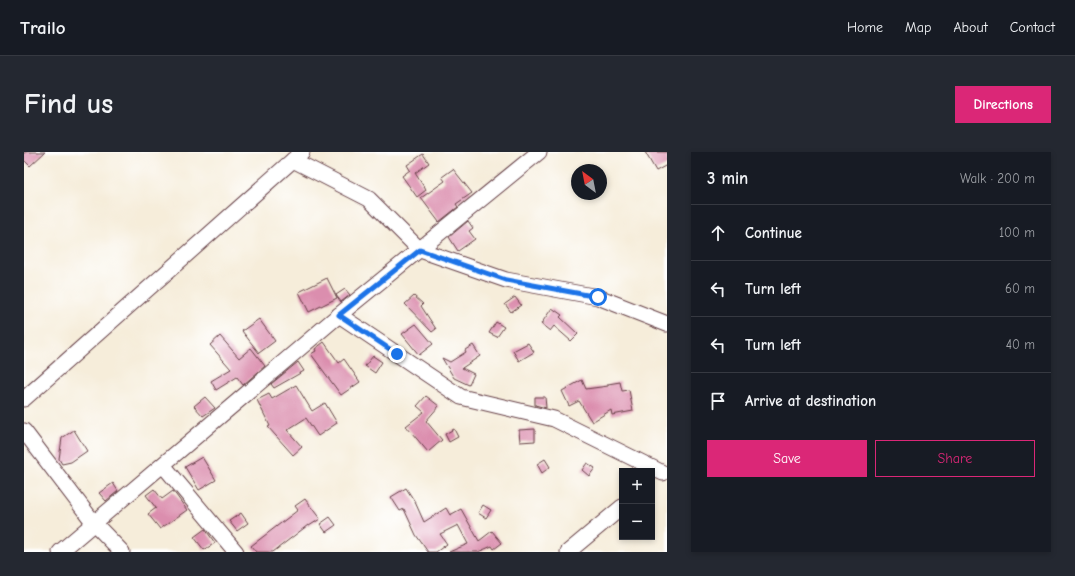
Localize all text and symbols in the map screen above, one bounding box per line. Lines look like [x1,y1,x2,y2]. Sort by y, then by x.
text: Trailo [20,17,66,39]
text: Home [847,19,883,36]
text: Map [905,19,931,36]
text: About [953,19,988,36]
text: Contact [1010,19,1055,36]
button: Directions [955,86,1051,123]
text: Find us [24,88,113,120]
north arrow [571,164,607,200]
text: 3 min [707,169,748,188]
text: Walk · 200 m [960,171,1035,186]
icon: ahead [707,222,729,244]
text: Continue [745,224,802,242]
text: 100 m [999,225,1035,240]
icon: left [707,278,729,300]
text: Turn left [745,280,801,298]
text: 60 m [1005,281,1035,296]
route start [589,288,607,306]
icon: left [707,334,729,356]
text: Turn left [745,336,801,354]
text: 40 m [1006,337,1035,352]
route end [388,345,406,363]
icon: arrive [707,390,729,412]
text: Arrive at destination [745,392,876,410]
button: Save [707,440,867,477]
button: Share [875,440,1035,477]
map controls [619,468,655,540]
button: + [619,468,655,504]
button: − [619,504,655,540]

